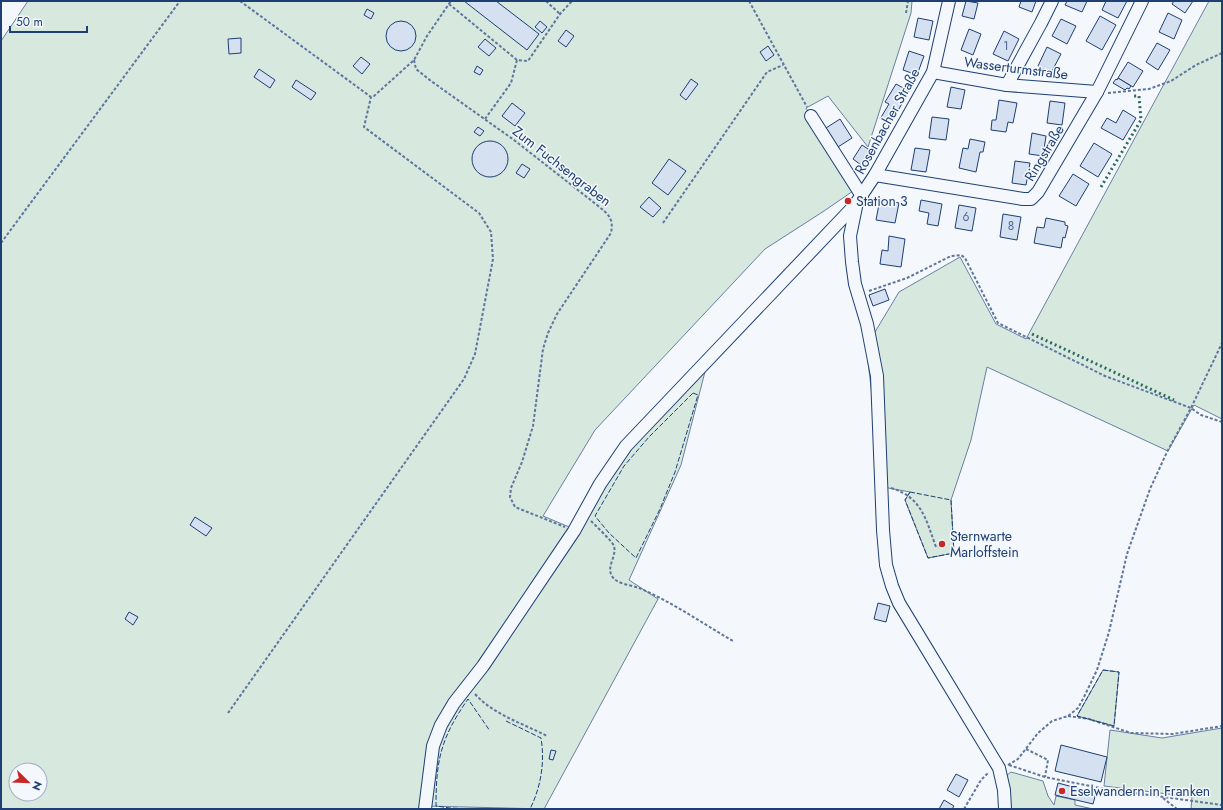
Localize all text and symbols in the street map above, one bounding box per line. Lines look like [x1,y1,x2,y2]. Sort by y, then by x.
scale bar [10,8,87,34]
text: 50 m [16,13,43,31]
house number: 1 [1003,37,1009,55]
street label: Wasserturmstraße [963,52,1069,84]
street label: Rosenbacher Straße [850,64,924,178]
street label: Zum Fuchsengraben [509,121,615,211]
street label: Ringstraße [1019,121,1069,185]
place label: Station 3 [856,191,908,211]
marker: Station 3 [843,196,853,206]
house number: 6 [963,208,970,226]
house number: 8 [1008,217,1014,235]
place label: Sternwarte Marloffstein [950,526,1019,562]
marker: Sternwarte Marloffstein [937,539,947,549]
north arrow [8,762,48,802]
text: N [28,779,46,793]
place label: Eselwandern in Franken [1070,781,1210,801]
marker: Eselwandern in Franken [1057,786,1067,796]

